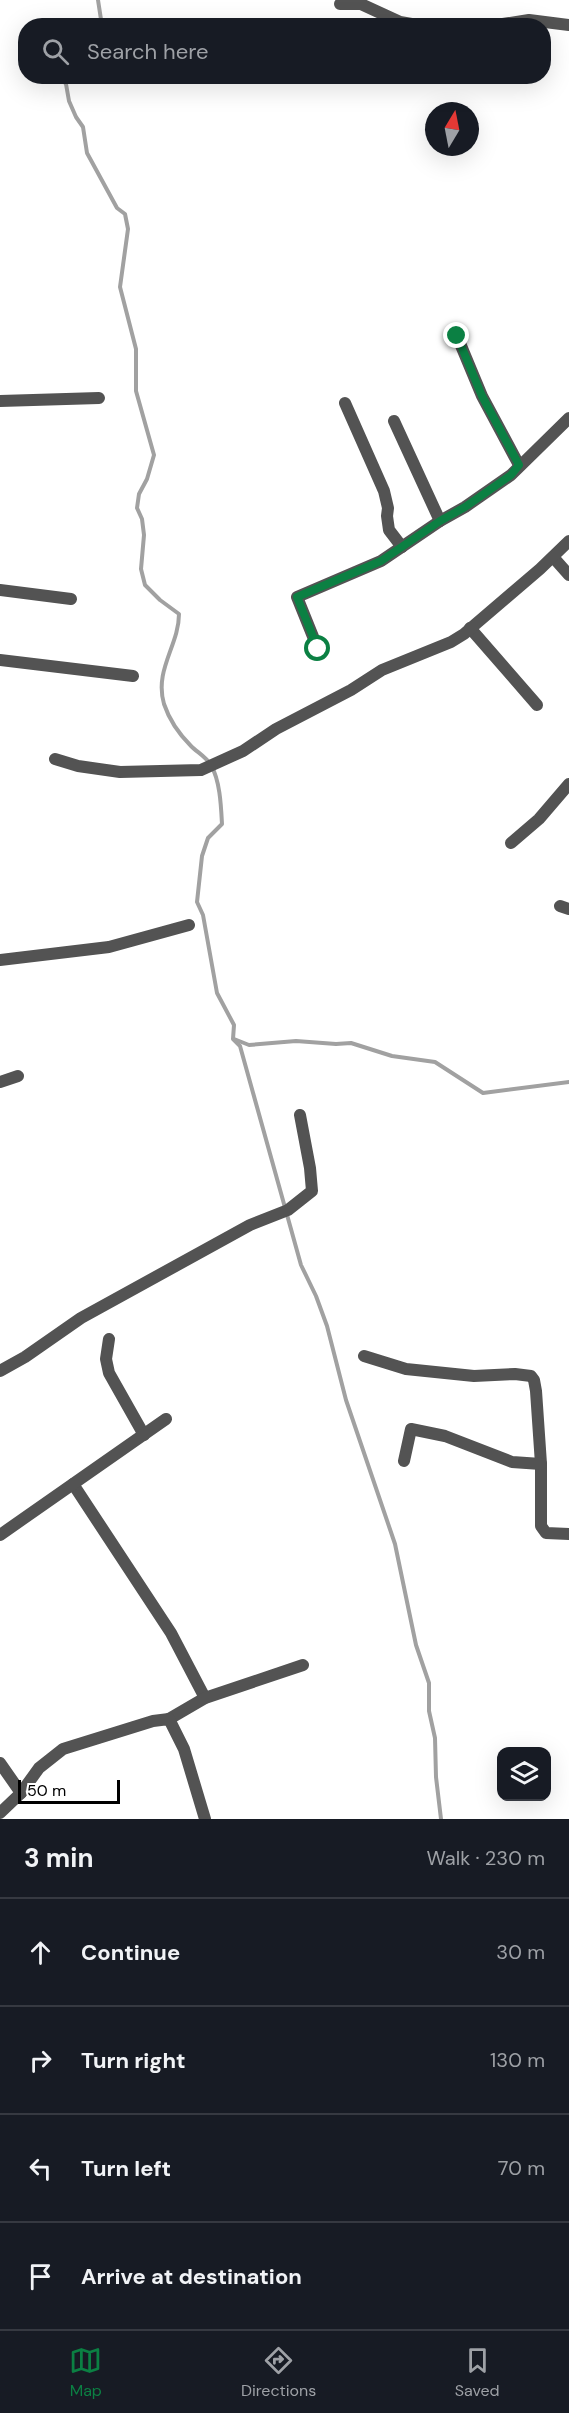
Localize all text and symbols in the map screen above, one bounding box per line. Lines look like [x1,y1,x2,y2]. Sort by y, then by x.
search box [18,18,551,84]
icon: search [39,35,72,68]
text: Search here [87,37,208,66]
north arrow [425,102,479,156]
route end [443,322,469,348]
route start [304,635,330,661]
map controls [497,1747,551,1801]
button: layers [497,1747,551,1801]
scale bar [18,1777,120,1804]
text: 50 m [27,1780,66,1801]
text: 3 min [24,1841,93,1875]
text: Walk · 230 m [426,1845,545,1871]
icon: ahead [24,1936,57,1969]
text: Continue [81,1938,180,1967]
text: 30 m [496,1939,545,1965]
icon: right [24,2044,57,2077]
text: Turn right [81,2046,186,2075]
text: 130 m [490,2047,545,2073]
icon: left [24,2152,57,2185]
text: Turn left [81,2154,171,2183]
text: 70 m [498,2155,545,2181]
icon: arrive [24,2260,57,2293]
text: Arrive at destination [81,2262,302,2291]
tab: Map [69,2344,102,2401]
tab: Directions [241,2344,316,2401]
tab: Saved [455,2344,500,2401]

